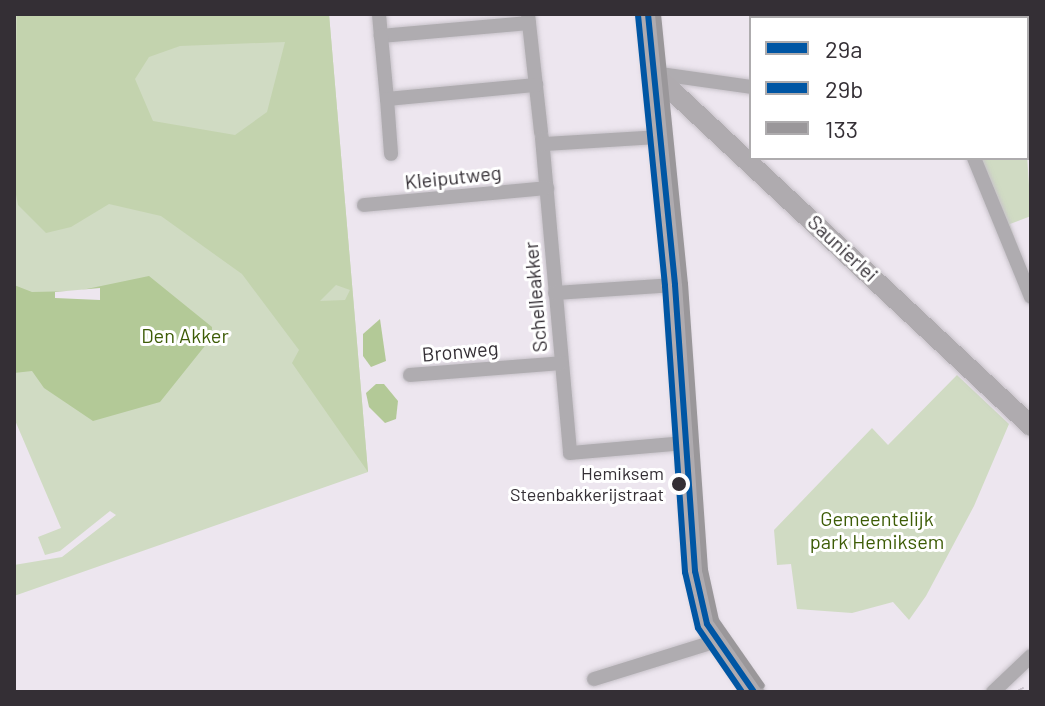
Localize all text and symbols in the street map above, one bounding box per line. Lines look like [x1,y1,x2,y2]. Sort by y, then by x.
legend [749,16,1029,160]
text: 29a [825,34,863,63]
text: 29b [825,74,863,103]
text: 133 [825,114,858,143]
street label: Kleiputweg [403,160,503,194]
street label: Saunierlei [803,210,883,286]
street label: Schelleakker [518,241,552,353]
park label: Den Akker [141,323,229,347]
street label: Bronweg [421,336,499,366]
place label: Hemiksem Steenbakkerijstraat [510,463,664,506]
marker: Hemiksem Steenbakkerijstraat [671,476,687,492]
park label: Gemeentelijk park Hemiksem [810,506,944,553]

